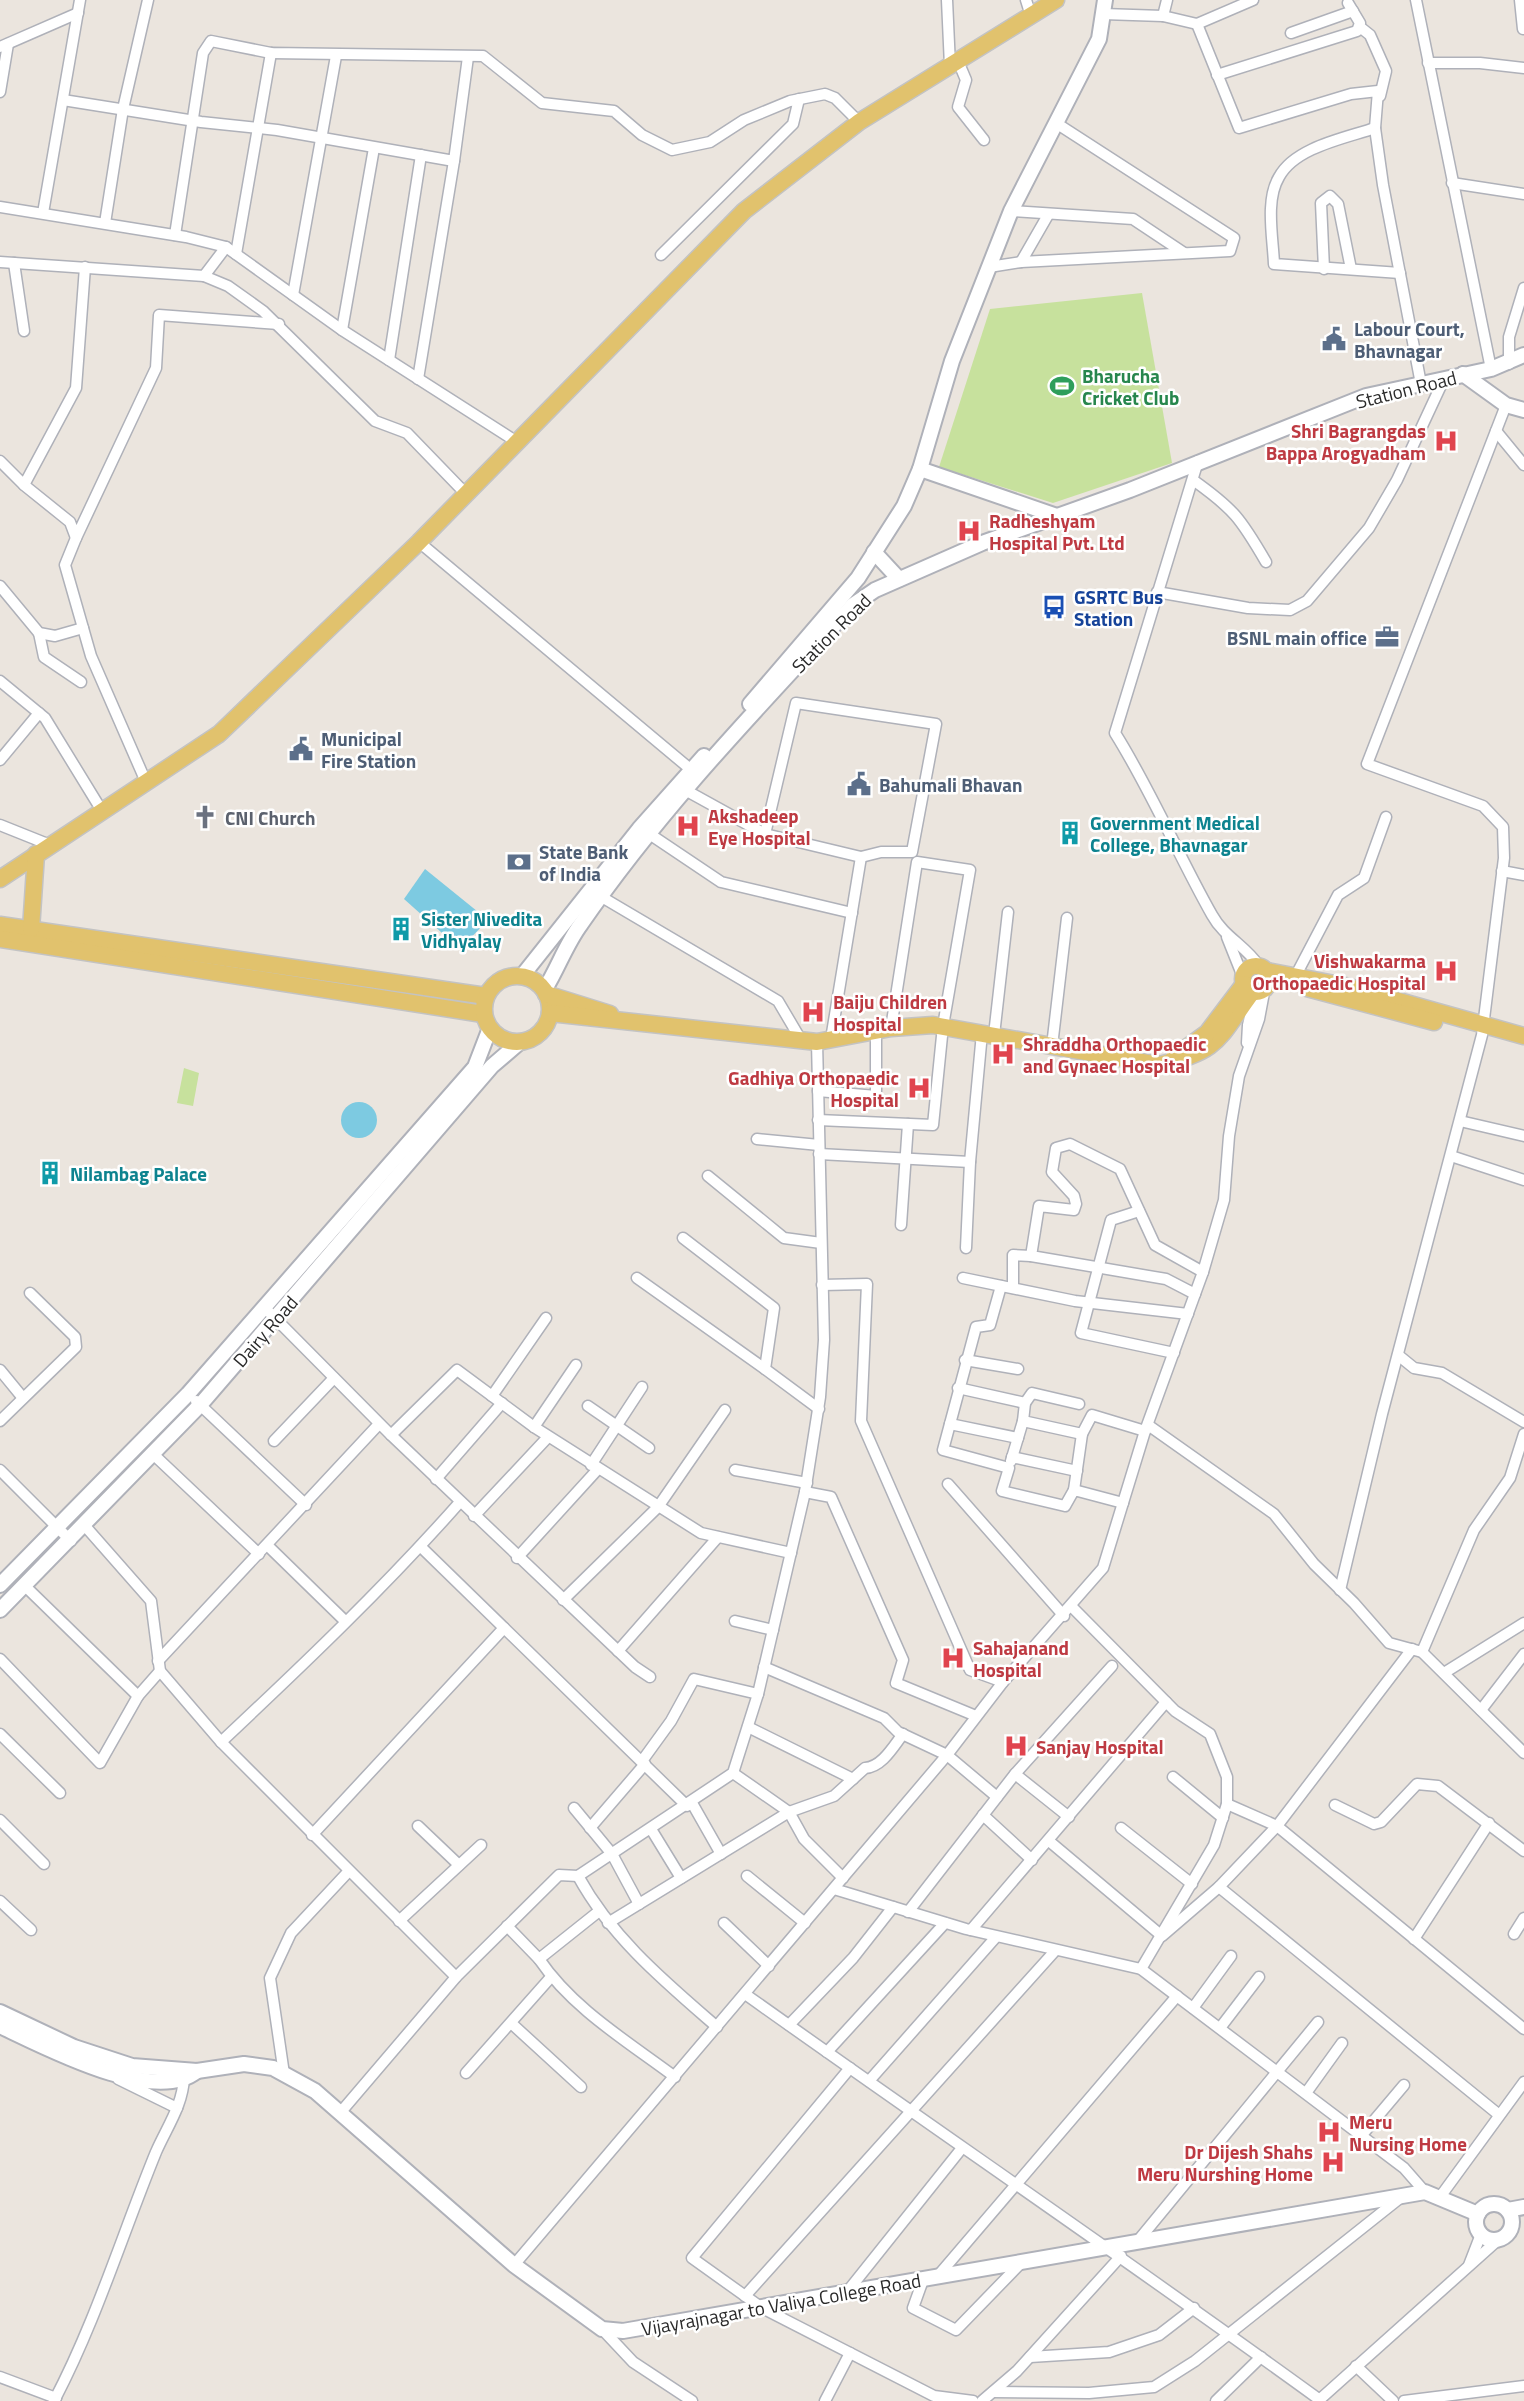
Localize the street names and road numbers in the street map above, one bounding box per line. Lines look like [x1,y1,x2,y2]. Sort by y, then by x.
street label: Station Road [1353,363,1459,415]
street label: Station Road [784,586,878,680]
street label: Dairy Road [226,1289,304,1373]
street label: Vijayrajnagar to Valiya College Road [639,2265,923,2343]

